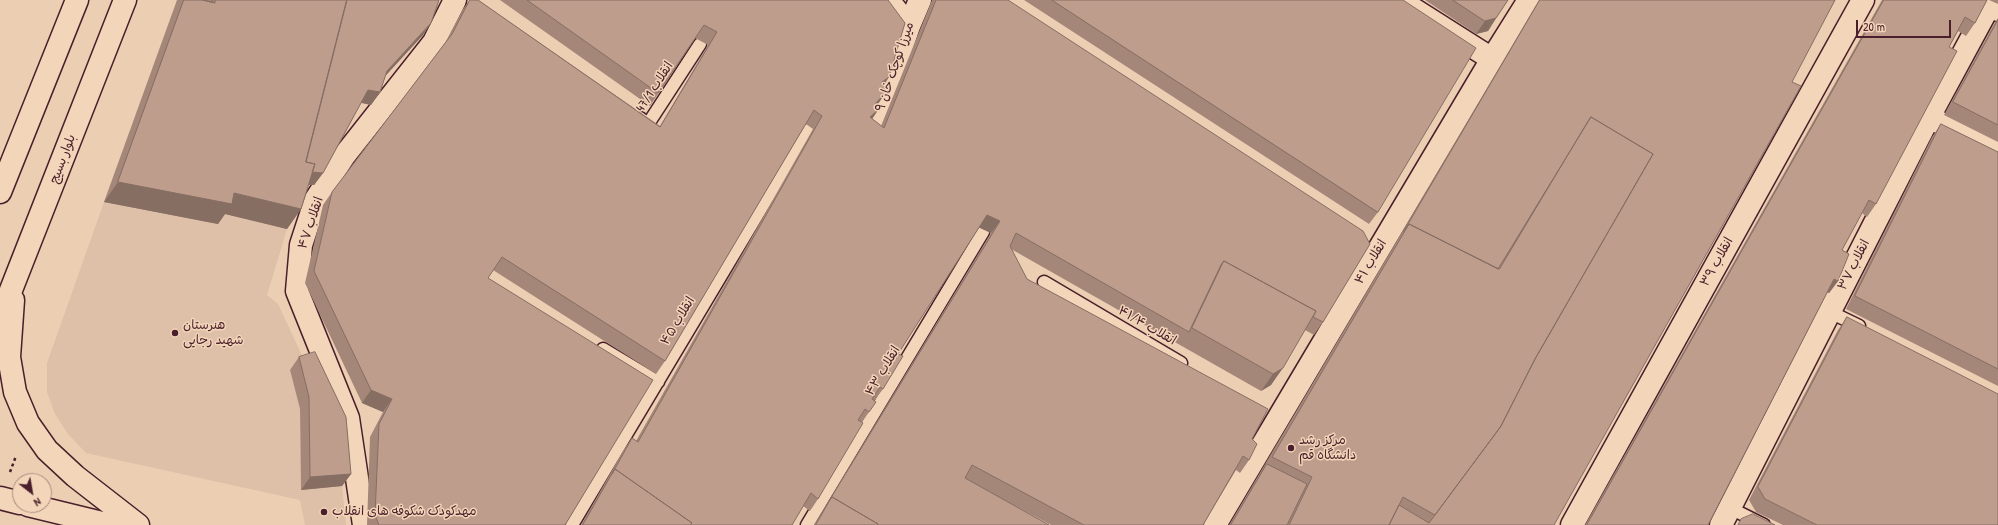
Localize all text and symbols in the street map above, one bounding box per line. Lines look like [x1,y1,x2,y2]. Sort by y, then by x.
scale bar [1858,12,1953,38]
text: 20 m [1863,18,1885,35]
street label: میرزا کوچک خان ۹ [872,20,918,114]
street label: انقلاب 47/1 [633,59,677,115]
street label: بلوار بسیج [47,132,79,186]
street label: انقلاب ۴۷ [295,195,327,251]
street label: انقلاب ۳۹ [1697,235,1737,289]
street label: انقلاب ۴۱ [1352,237,1390,287]
street label: انقلاب ۳۷ [1835,237,1873,293]
street label: انقلاب ۴۵ [657,294,699,348]
street label: انقلاب ۴۱/۴ [1115,303,1179,349]
place label: هنرستان شهید رجایی [183,318,243,349]
marker: هنرستان شهید رجایی [170,328,180,338]
street label: انقلاب ۴۳ [862,343,904,399]
place label: مرکز رشد دانشگاه قم [1299,433,1356,464]
marker: مرکز رشد دانشگاه قم [1286,443,1296,453]
north arrow [12,473,52,513]
text: N [32,495,44,510]
place label: مهدکودک شکوفه های انقلاب [332,504,477,520]
marker: مهدکودک شکوفه های انقلاب [319,507,329,517]

